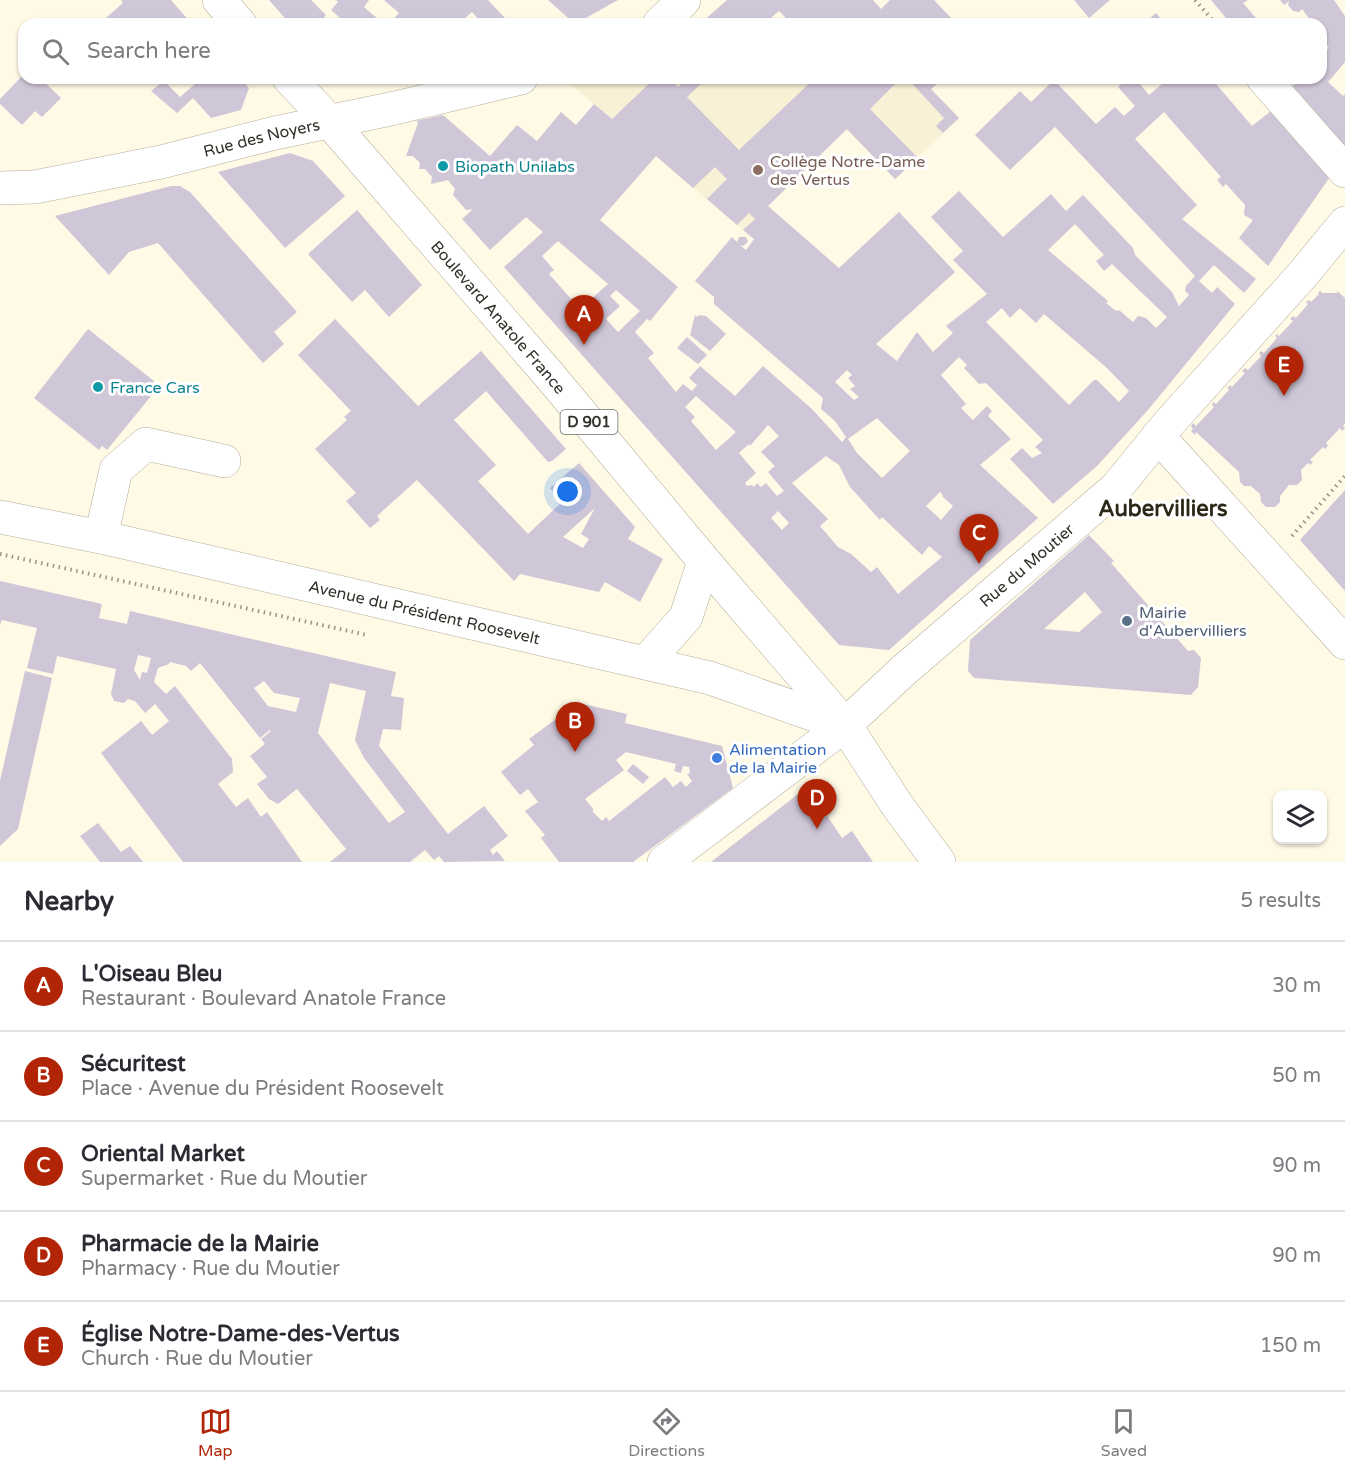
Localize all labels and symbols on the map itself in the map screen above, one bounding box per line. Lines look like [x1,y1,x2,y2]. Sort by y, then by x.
street label: Rue des Noyers [201,115,322,162]
place label: Collège Notre-Dame des Vertus [770,152,925,190]
place label: Biopath Unilabs [455,157,575,177]
marker: Biopath Unilabs [436,159,450,173]
marker: Collège Notre-Dame des Vertus [751,163,765,177]
street label: Boulevard Anatole France [426,237,570,398]
pin: A [564,296,604,345]
pin: E [1264,346,1304,396]
place label: France Cars [110,378,200,398]
marker: France Cars [91,380,105,394]
road number: D 901 [560,410,618,434]
your location [553,477,582,506]
district label: Aubervilliers [1098,496,1228,522]
pin: C [960,514,998,564]
street label: Rue du Moutier [976,519,1079,612]
street label: Avenue du Président Roosevelt [307,576,542,649]
place label: Mairie d'Aubervilliers [1139,603,1247,641]
marker: Mairie d'Aubervilliers [1120,614,1134,628]
pin: B [556,702,594,752]
place label: Alimentation de la Mairie [729,740,827,778]
marker: Alimentation de la Mairie [710,751,724,765]
pin: D [798,780,836,829]

